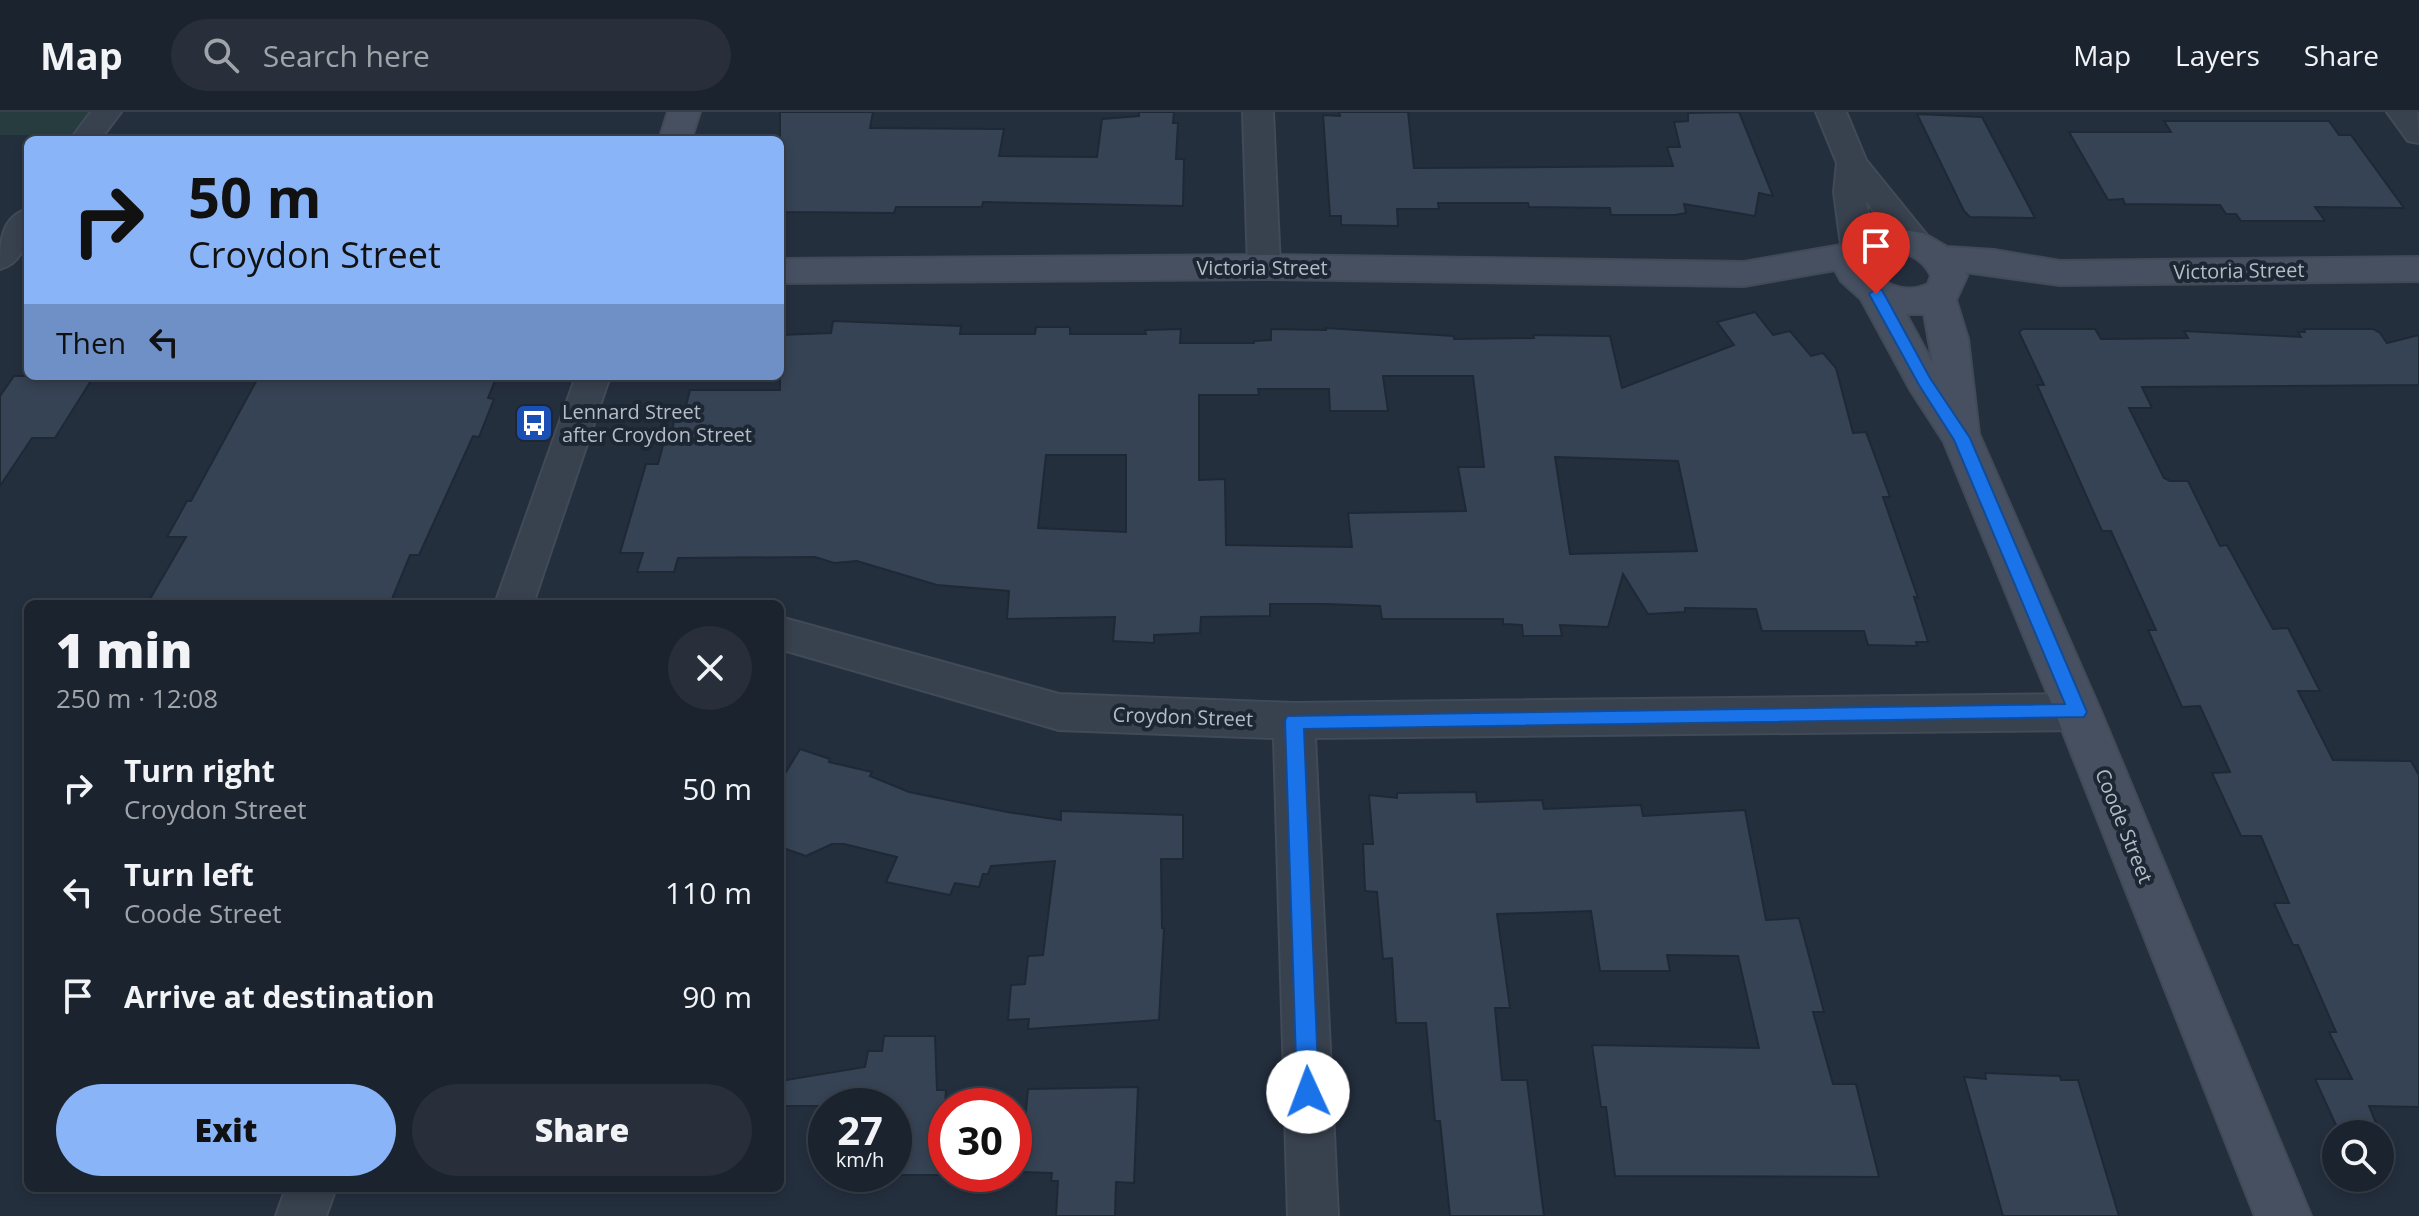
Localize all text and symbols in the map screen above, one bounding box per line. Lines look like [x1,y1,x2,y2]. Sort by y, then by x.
search box [171,19,731,91]
text: Map [40,29,123,81]
icon: search [199,33,243,77]
text: Search here [263,35,430,76]
text: Map [2073,36,2131,74]
text: Layers [2175,36,2260,74]
text: Share [2304,36,2379,74]
text: 50 m [188,158,322,234]
icon: right [56,168,160,272]
pin [1842,212,1910,294]
icon: arrive [1854,224,1898,268]
text: Croydon Street [188,230,441,279]
street label: Victoria Street [1196,254,1328,281]
street label: Victoria Street [2173,256,2305,285]
icon: left [142,320,186,364]
text: Then [56,322,126,363]
place label: Lennard Street after Croydon Street [562,398,752,448]
bus stop icon: Lennard Street after Croydon Street [513,402,555,444]
text: 1 min [56,617,192,682]
button: close [668,626,752,710]
text: 250 m · 12:08 [56,680,218,716]
street label: Croydon Street [1112,701,1254,732]
text: Turn right [124,750,275,791]
street label: Coode Street [2089,765,2160,887]
icon: right [56,766,100,810]
text: 50 m [682,768,752,809]
text: Croydon Street [124,791,307,827]
text: Turn left [124,854,254,895]
icon: left [56,870,100,914]
text: 110 m [665,872,752,913]
text: Coode Street [124,895,282,931]
icon: arrive [56,974,100,1018]
text: Arrive at destination [124,976,435,1017]
text: 90 m [682,976,752,1017]
position arrow [1266,1050,1350,1134]
button: Exit [56,1084,396,1176]
button: Share [412,1084,752,1176]
speed limit sign: 30 [928,1088,1032,1192]
text: 27 [837,1102,883,1157]
map controls [2322,1120,2394,1192]
button: search [2322,1120,2394,1192]
text: km/h [836,1146,884,1173]

